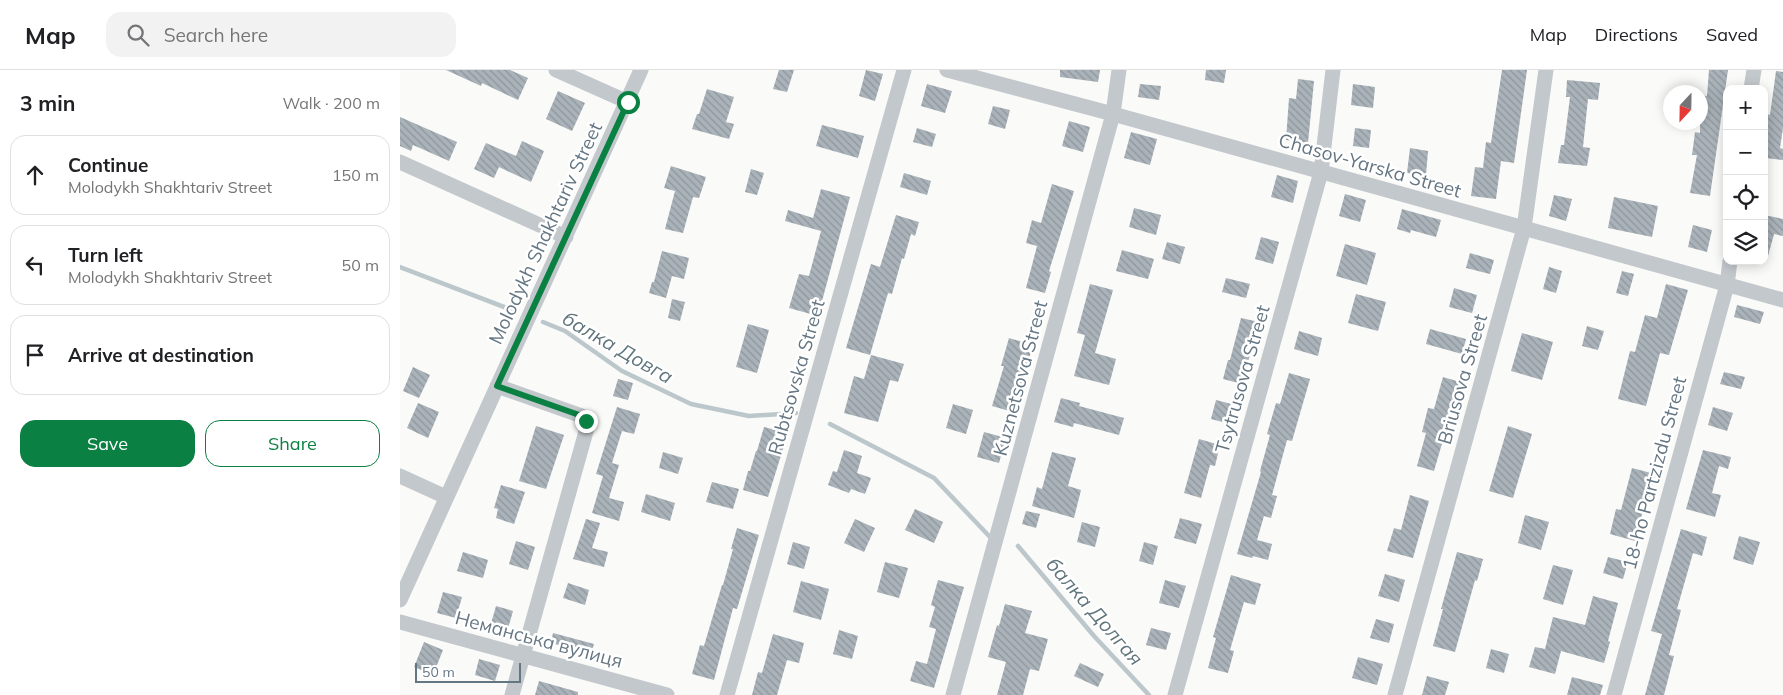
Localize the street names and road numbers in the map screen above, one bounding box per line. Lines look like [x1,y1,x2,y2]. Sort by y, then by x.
street label: Molodykh Shakhtariv Street [483,118,607,348]
street label: Chasov-Yarska Street [1276,127,1464,203]
street label: Rubtsovska Street [762,296,830,457]
street label: Kuznetsova Street [988,297,1052,458]
street label: Tsytrusova Street [1209,302,1275,456]
street label: Briusova Street [1432,311,1492,447]
street label: 18-ho Partzizdu Street [1617,373,1691,572]
street label: Неманська вулиця [453,605,625,673]

